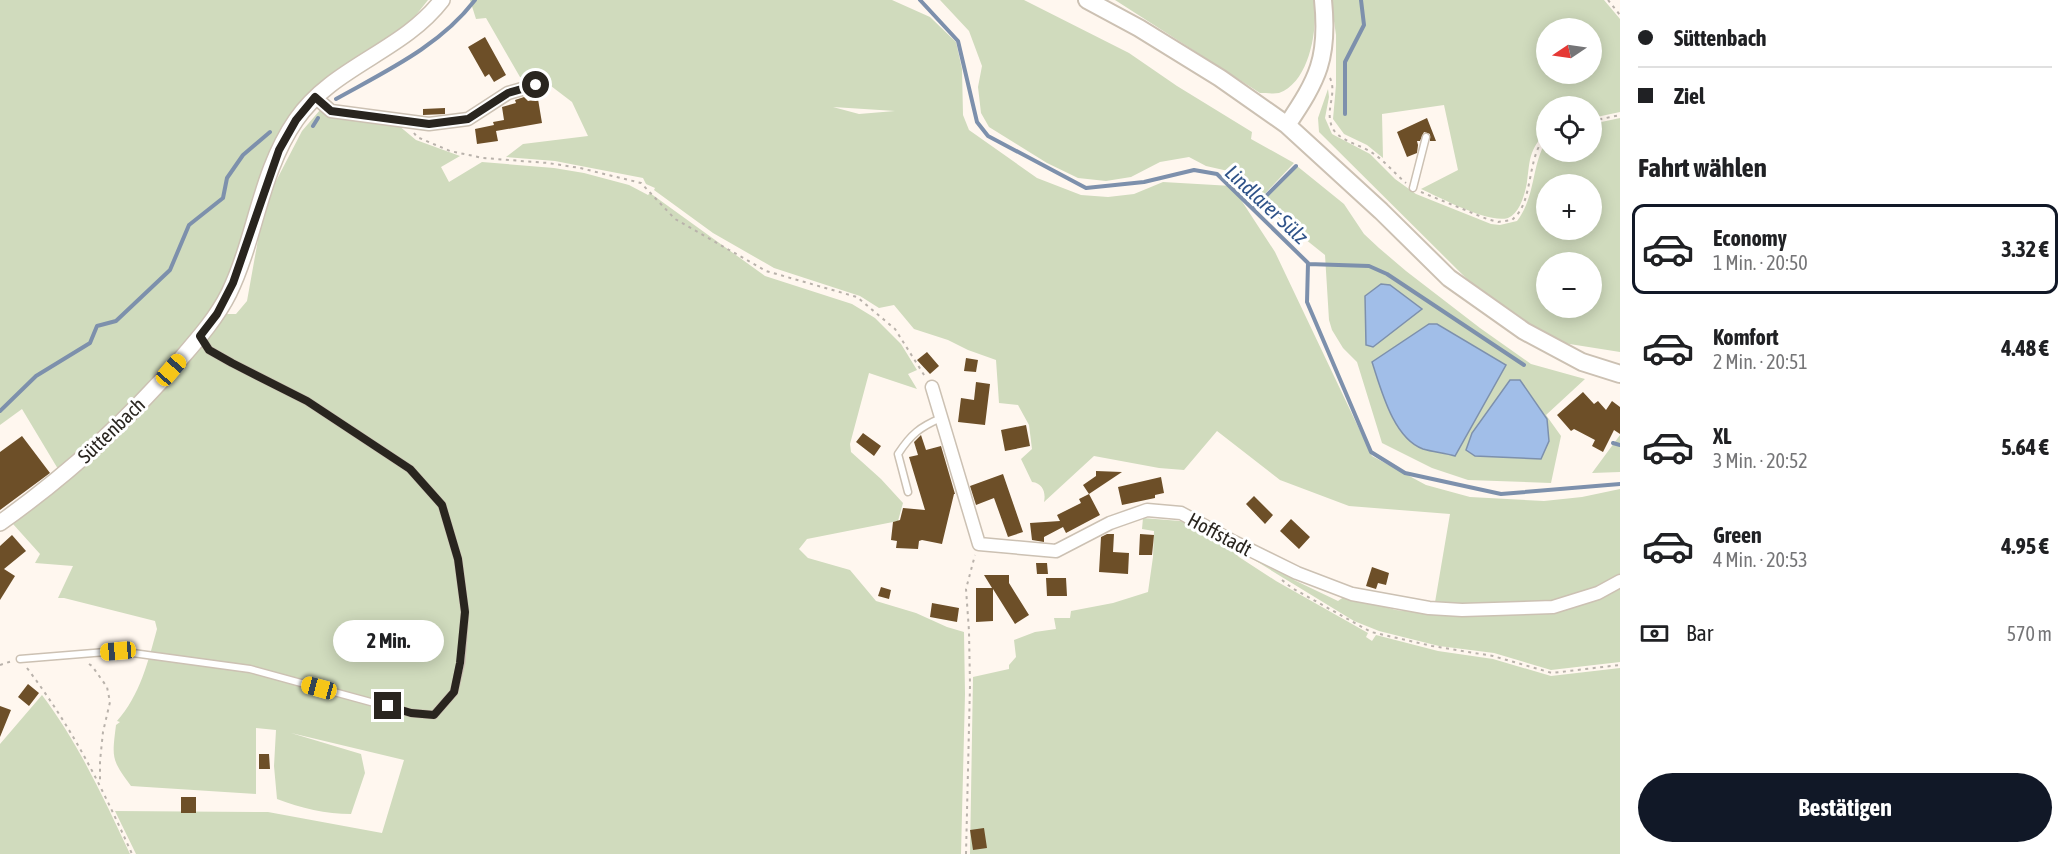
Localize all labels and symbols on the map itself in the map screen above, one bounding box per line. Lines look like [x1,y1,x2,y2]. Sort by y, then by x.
north arrow [1536,18,1602,84]
route start [522,71,549,98]
water label: Lindlarer Sülz [1221,160,1314,249]
car [152,351,190,389]
street label: Süttenbach [73,393,149,467]
street label: Hoffstadt [1184,508,1256,561]
callout: 2 Min. [332,619,444,661]
car [99,640,137,662]
car [299,675,339,701]
route end [374,692,401,719]

